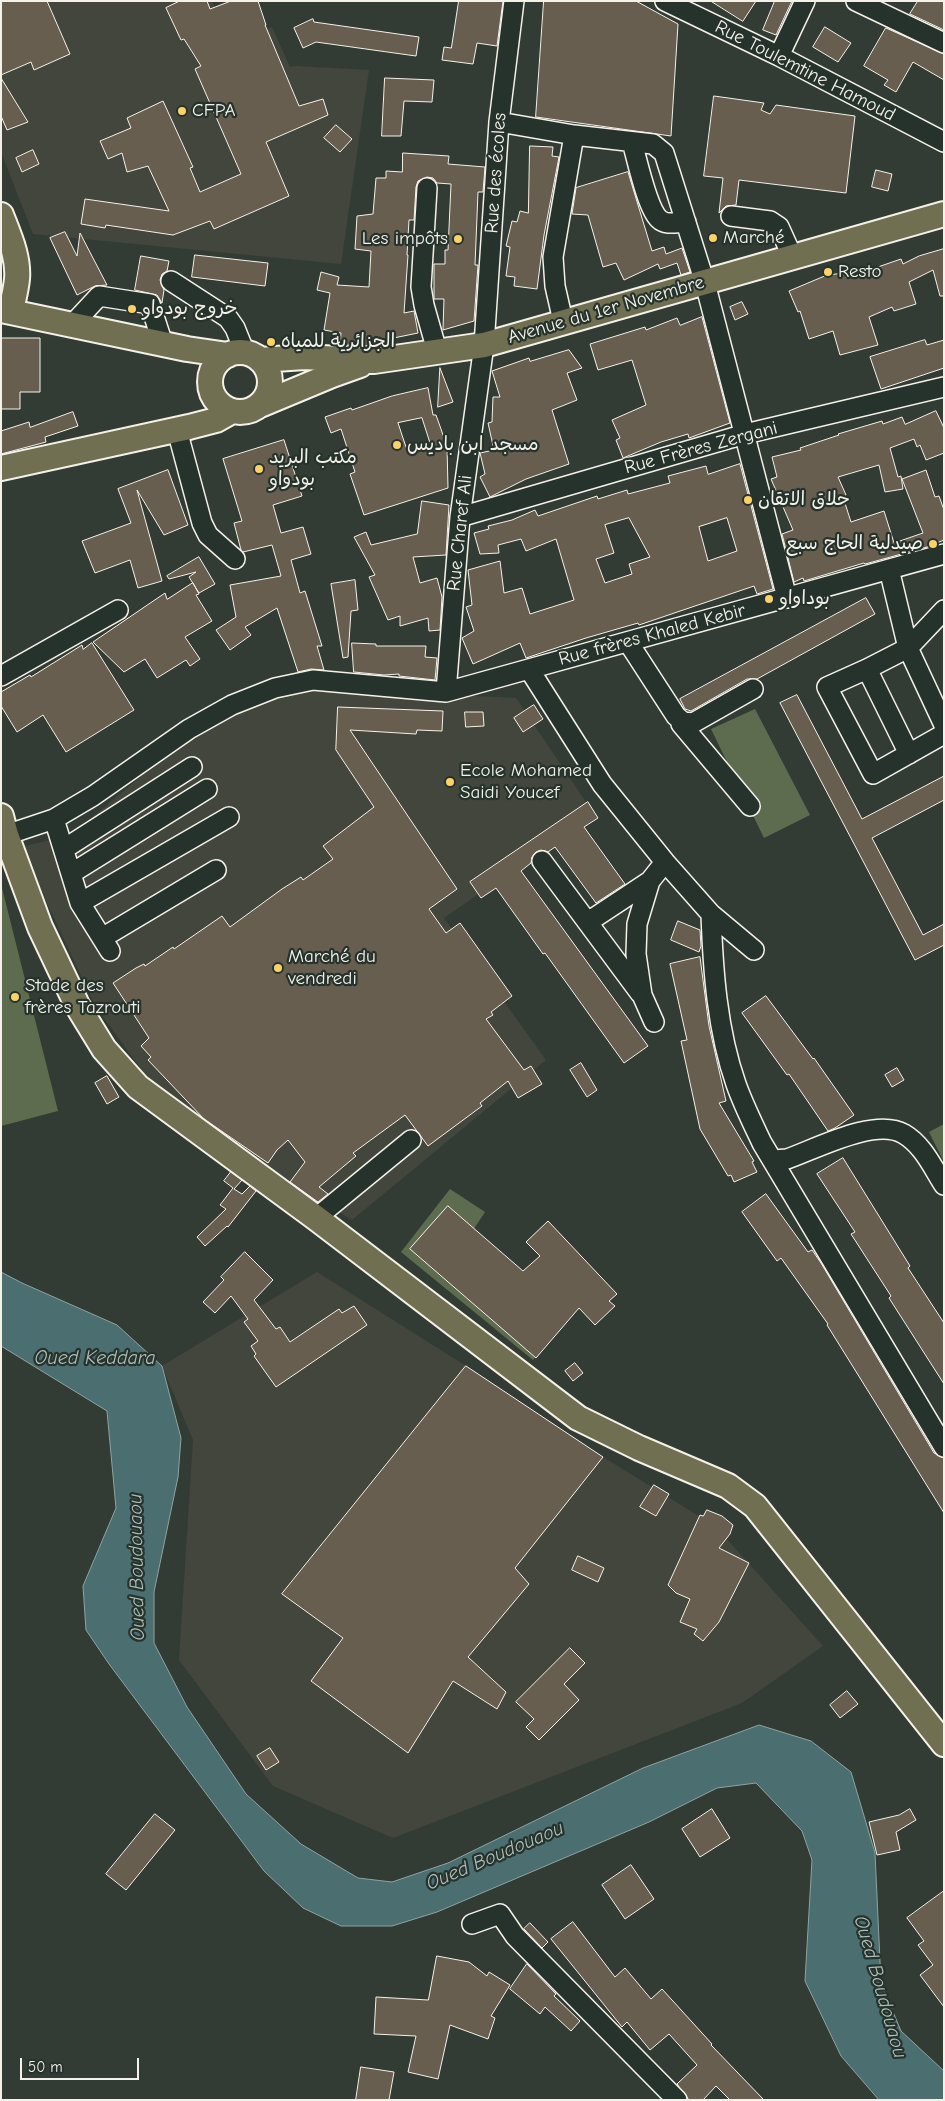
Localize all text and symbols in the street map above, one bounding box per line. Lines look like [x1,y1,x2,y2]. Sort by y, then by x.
street label: Rue Toulemtine Hamoud [711,16,899,126]
place label: CFPA [192,100,236,122]
marker: CFPA [176,105,188,117]
street label: Rue des écoles [480,112,512,234]
place label: Marché [723,227,785,249]
place label: Les impôts [362,228,448,250]
marker: Marché [707,232,719,244]
marker: Les impôts [452,233,464,245]
place label: Resto [838,261,881,283]
marker: Resto [822,266,834,278]
street label: Avenue du 1er Novembre [505,271,707,349]
place label: خروج بودواو [142,298,238,320]
marker: خروج بودواو [126,303,138,315]
place label: الجزائرية للمياه [281,331,395,353]
marker: الجزائرية للمياه [265,336,277,348]
street label: Rue Frères Zergani [622,417,780,479]
place label: مسجد ابن باديس [407,434,539,456]
marker: مسجد ابن باديس [391,439,403,451]
place label: مكتب البريد بودواو [269,447,357,491]
marker: مكتب البريد بودواو [253,463,265,475]
street label: Rue Charef Ali [443,474,477,592]
place label: حلاق الاتقان [758,489,850,511]
marker: حلاق الاتقان [742,494,754,506]
place label: صيدلية الحاج سبع [786,533,923,555]
marker: صيدلية الحاج سبع [927,538,939,550]
place label: بوداواو [779,588,830,610]
marker: بوداواو [763,593,775,605]
street label: Rue frères Khaled Kebir [556,599,748,671]
place label: Ecole Mohamed Saidi Youcef [460,760,592,804]
marker: Ecole Mohamed Saidi Youcef [444,776,456,788]
place label: Marché du vendredi [288,946,376,990]
marker: Marché du vendredi [272,962,284,974]
place label: Stade des frères Tazrouti [25,975,141,1019]
marker: Stade des frères Tazrouti [9,991,21,1003]
water label: Oued Keddara [35,1346,155,1370]
water label: Oued Boudouaou [124,1493,150,1641]
water label: Oued Boudouaou [423,1816,567,1896]
water label: Oued Boudouaou [848,1913,912,2061]
scale bar [22,2048,141,2080]
text: 50 m [28,2058,63,2076]

